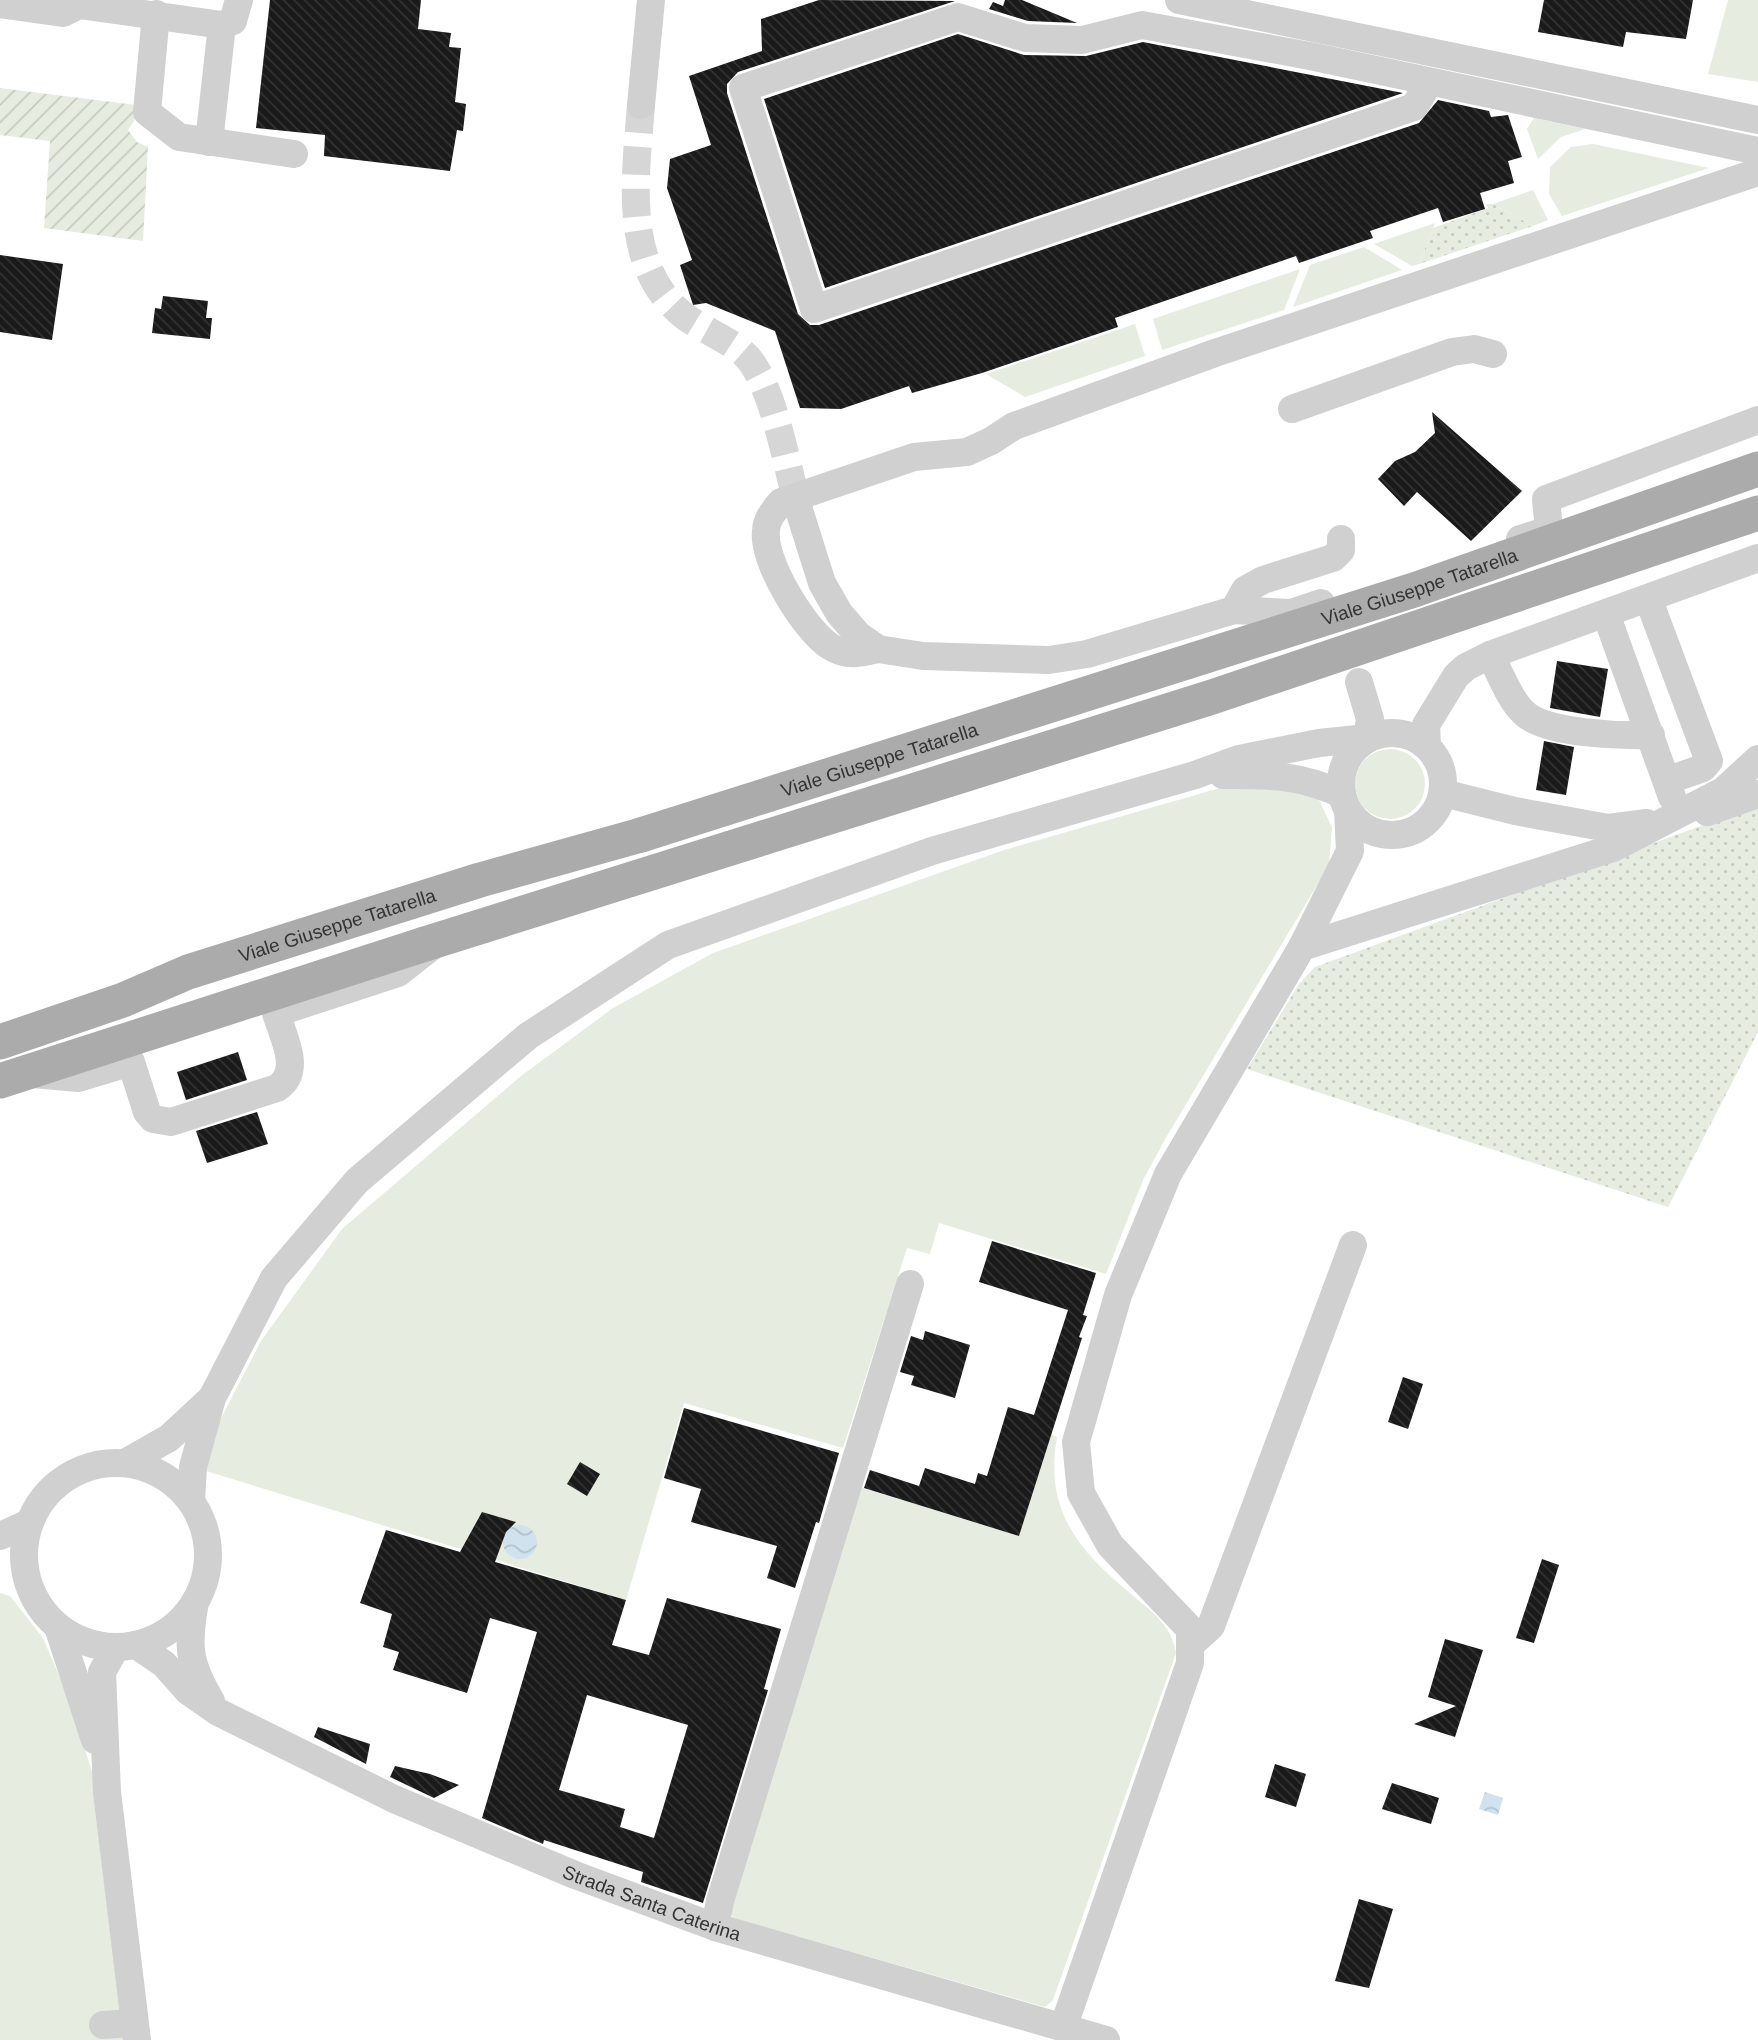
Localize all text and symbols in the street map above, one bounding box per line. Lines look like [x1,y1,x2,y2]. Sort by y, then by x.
street label: Viale Giuseppe Tatarella [1319,544,1521,629]
street label: Viale Giuseppe Tatarella [778,718,981,801]
street label: Viale Giuseppe Tatarella [236,884,439,966]
street label: Strada Santa Caterina [560,1861,744,1945]

